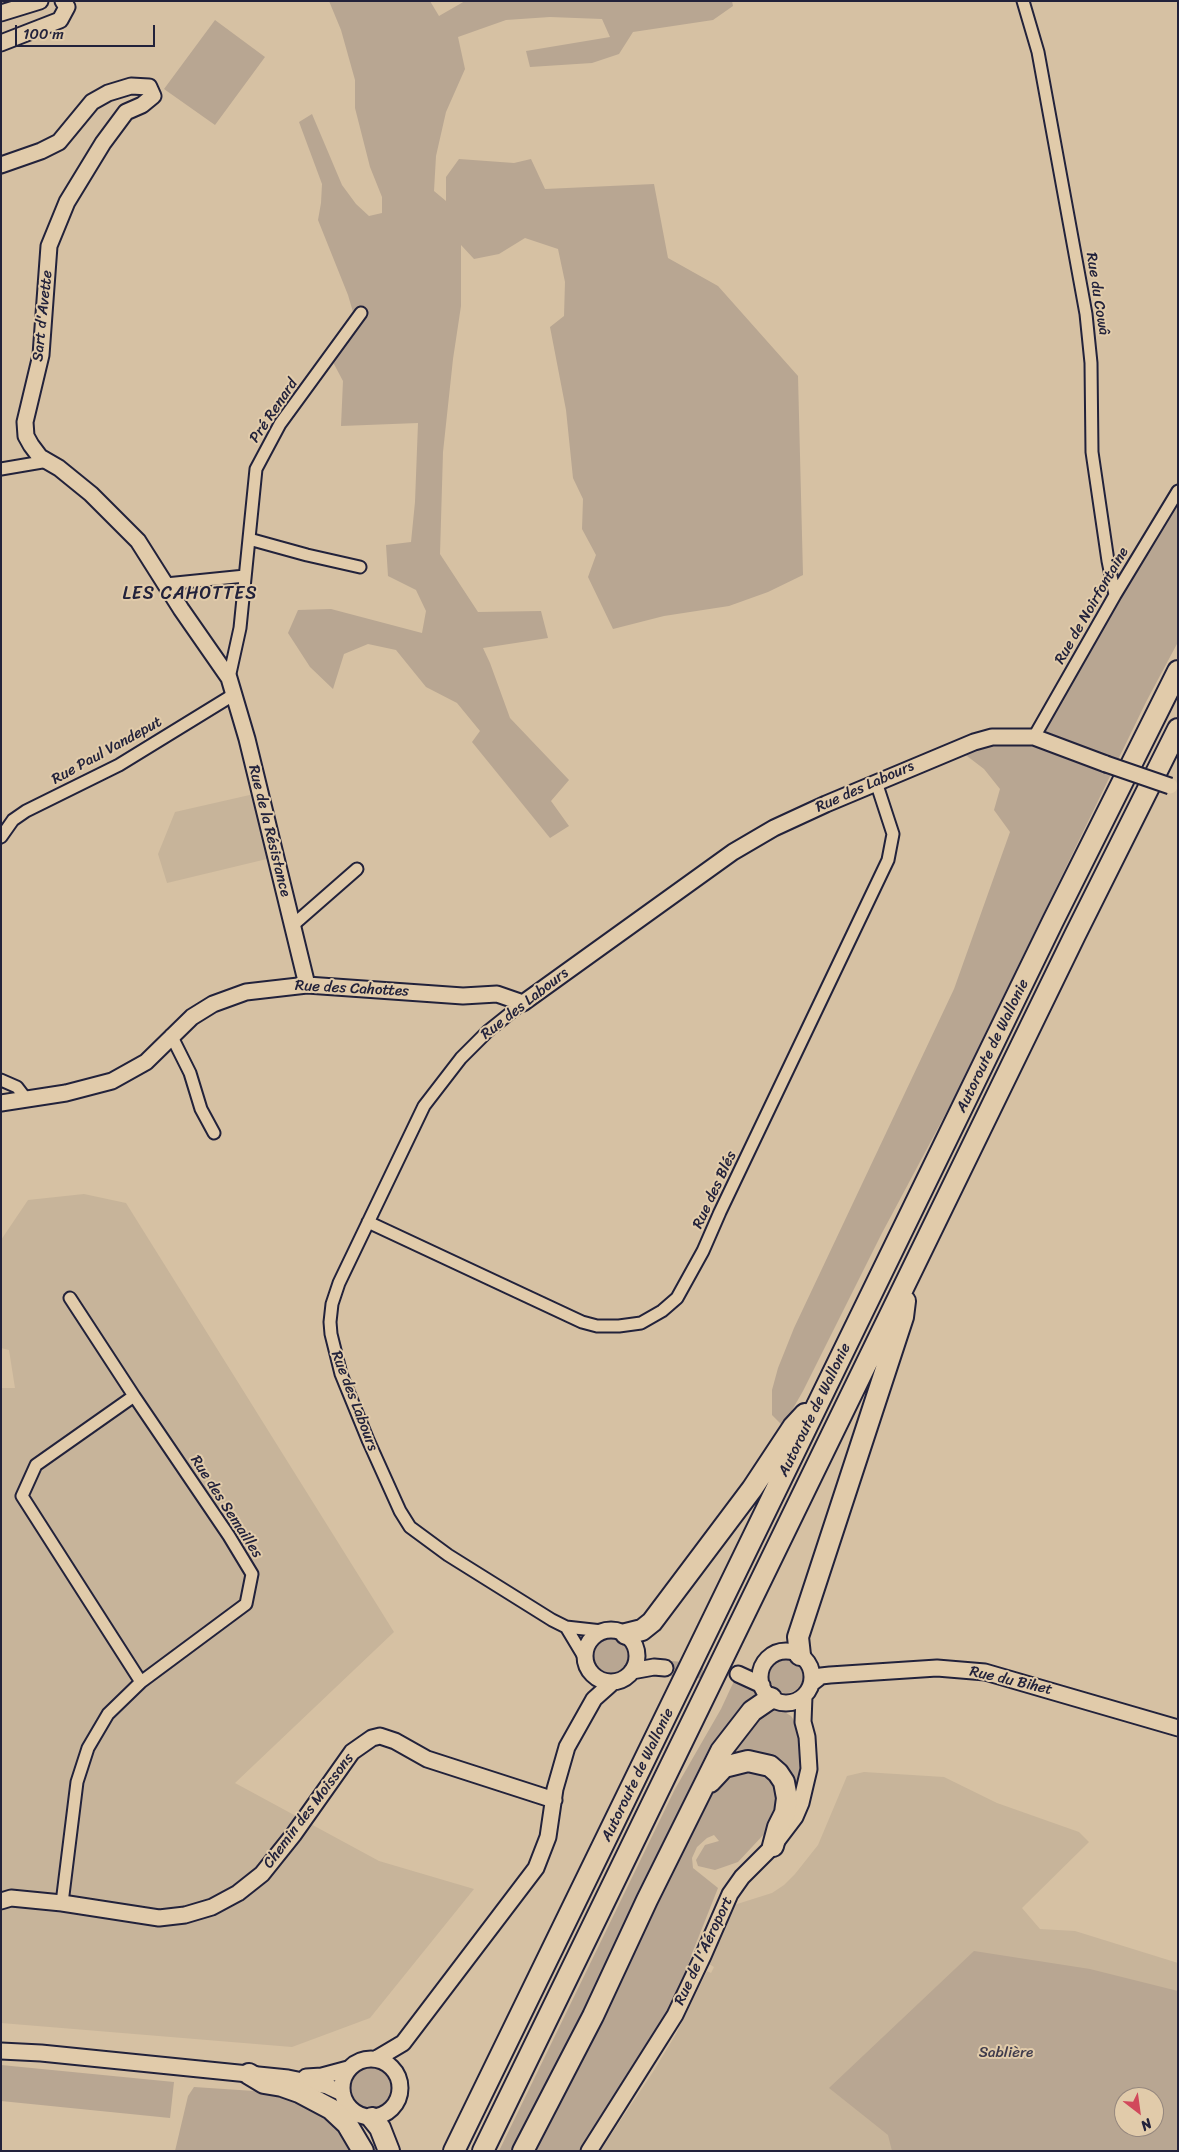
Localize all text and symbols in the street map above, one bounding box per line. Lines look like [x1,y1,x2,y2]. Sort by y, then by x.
scale bar [18,15,158,47]
text: 100 m [23,21,64,47]
street label: Rue du Cowâ [1082,251,1112,337]
street label: Sart d'Avette [29,269,57,363]
street label: Pré Renard [246,376,302,446]
street label: Rue de Noirfontaine [1051,544,1133,668]
district label: LES CAHOTTES [122,583,258,605]
street label: Rue Paul Vandeput [49,713,165,789]
street label: Rue des Labours [813,757,917,817]
street label: Rue de la Résistance [244,763,294,899]
street label: Rue des Labours [478,964,572,1044]
street label: Autoroute de Wallonie [953,976,1033,1116]
street label: Rue des Cahottes [295,977,409,1001]
street label: Rue des Blés [689,1148,741,1232]
street label: Autoroute de Wallonie [775,1340,855,1480]
street label: Rue des Labours [327,1348,381,1454]
street label: Rue des Semailles [186,1452,266,1562]
street label: Rue du Bihet [968,1663,1054,1699]
street label: Autoroute de Wallonie [598,1705,678,1845]
street label: Chemin des Moissons [260,1750,358,1872]
street label: Rue de l'Aéroport [671,1894,737,2008]
park label: Sablière [979,2044,1033,2062]
north arrow [1114,2087,1164,2137]
text: N [1136,2111,1157,2138]

